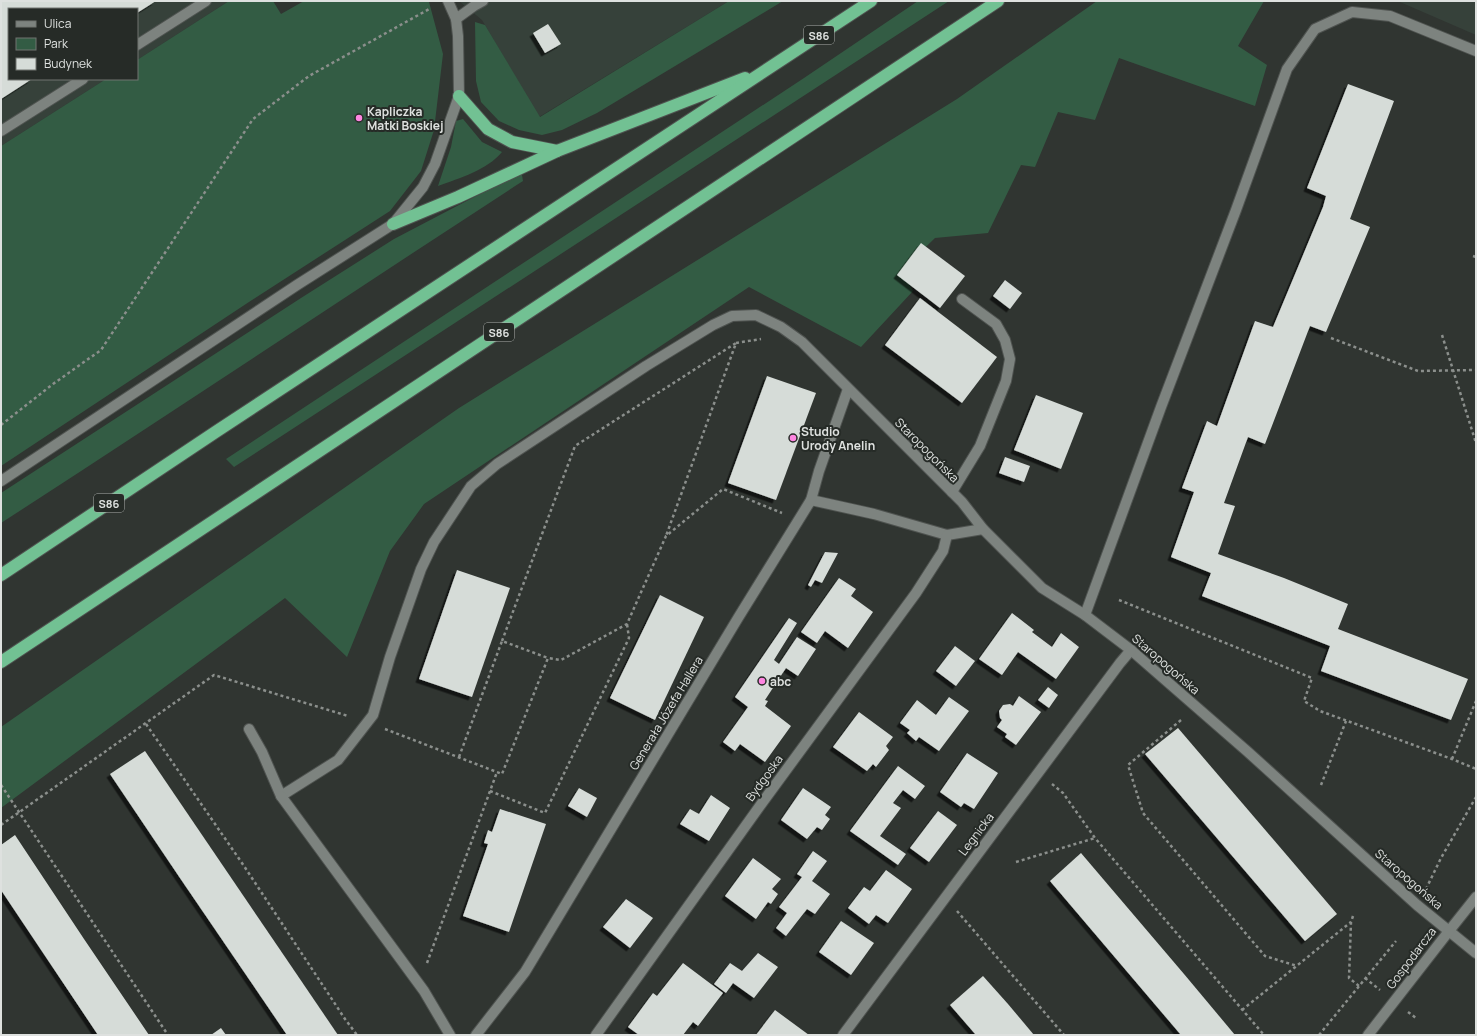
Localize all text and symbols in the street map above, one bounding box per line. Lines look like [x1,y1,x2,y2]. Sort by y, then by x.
legend [8,8,138,80]
text: Ulica [44,15,71,32]
road number: S86 [804,26,834,44]
text: Park [44,35,69,52]
text: Budynek [44,55,93,72]
place label: Kapliczka Matki Boskiej [367,103,443,134]
marker: Kapliczka Matki Boskiej [354,113,364,123]
road number: S86 [484,323,514,341]
street label: Staropogońska [891,414,963,486]
place label: Studio Urody Anelin [801,423,875,454]
marker: Studio Urody Anelin [788,433,798,443]
road number: S86 [94,494,124,512]
street label: Staropogońska [1128,630,1204,698]
street label: Generała Józefa Hallera [625,653,707,773]
place label: abc [770,673,791,690]
marker: abc [757,676,767,686]
street label: Bydgoska [741,751,787,805]
street label: Legnicka [954,809,998,859]
street label: Staropogońska [1371,845,1447,913]
street label: Gospodarcza [1382,924,1440,992]

